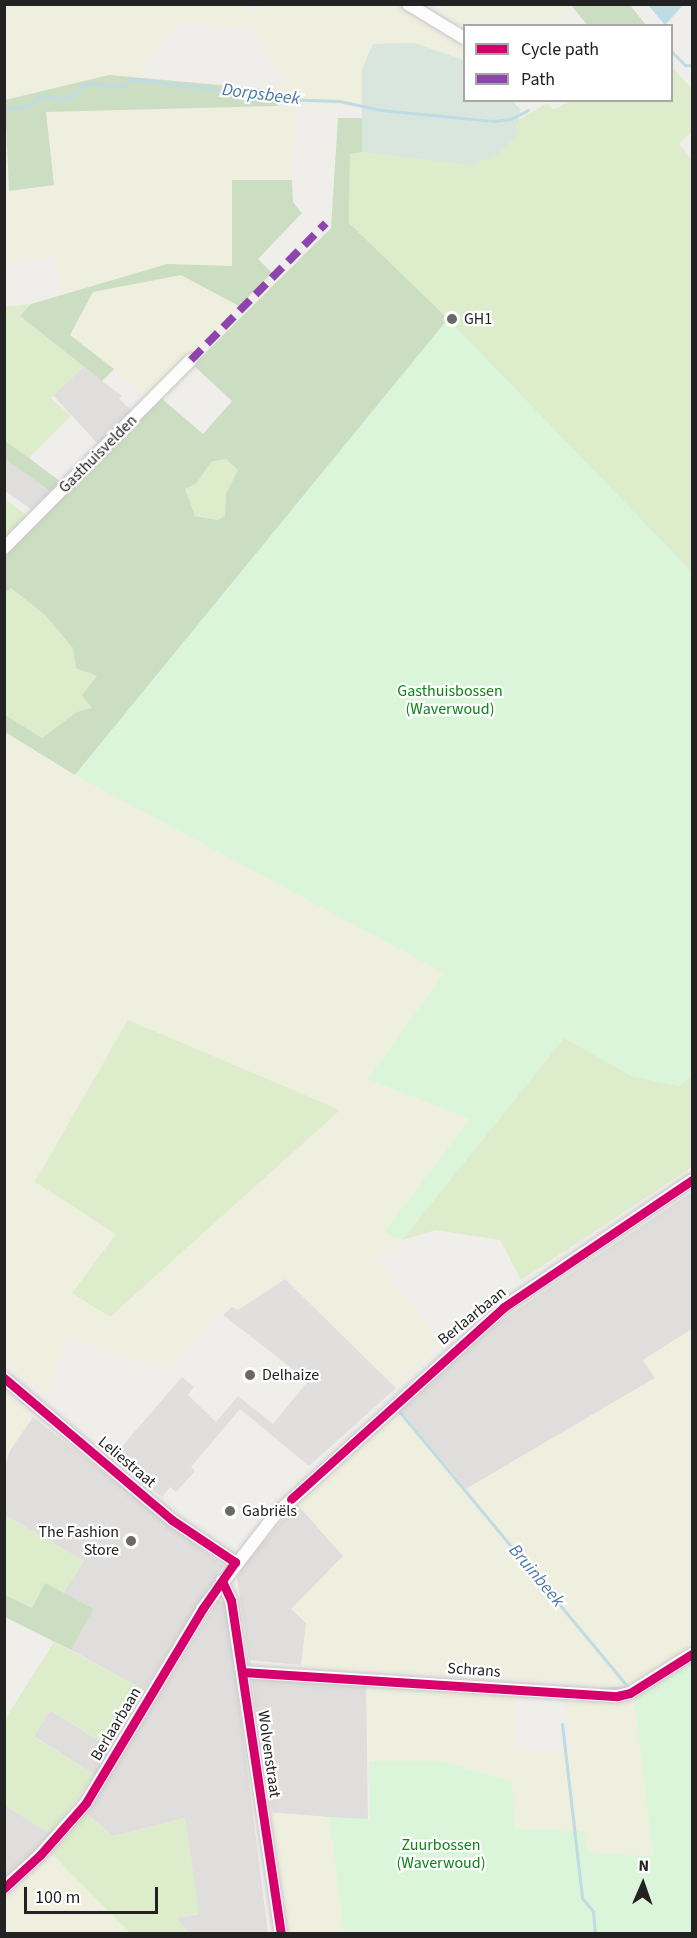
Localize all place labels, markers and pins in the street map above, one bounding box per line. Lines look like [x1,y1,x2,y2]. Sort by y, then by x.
place label: GH1 [464,309,492,329]
marker: GH1 [445,312,459,326]
place label: Delhaize [262,1365,319,1385]
marker: Delhaize [243,1368,257,1382]
place label: Gabriëls [242,1501,297,1521]
marker: Gabriëls [223,1504,237,1518]
place label: The Fashion Store [38,1522,119,1560]
marker: The Fashion Store [124,1534,138,1548]

